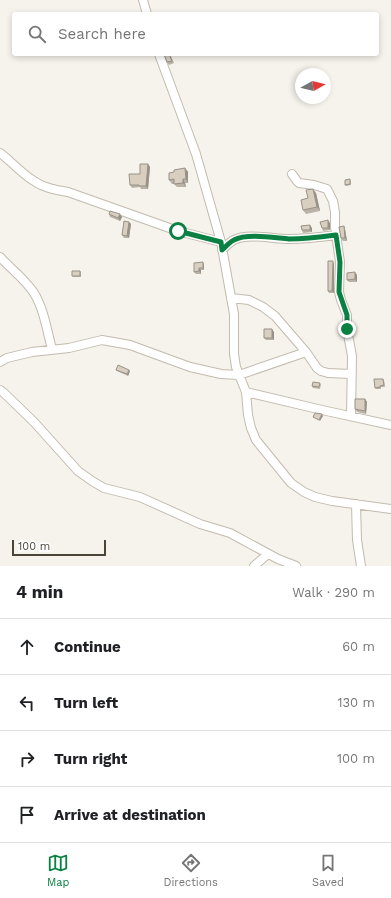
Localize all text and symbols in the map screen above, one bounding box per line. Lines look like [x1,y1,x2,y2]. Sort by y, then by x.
search box [12,12,379,56]
icon: search [26,23,48,45]
text: Search here [58,25,146,43]
north arrow [295,68,331,104]
route start [169,222,187,240]
route end [338,320,356,338]
scale bar [12,538,106,557]
text: 100 m [18,540,50,553]
text: 4 min [16,582,63,602]
text: Walk · 290 m [292,585,375,600]
icon: ahead [16,636,38,658]
text: Continue [54,638,121,656]
text: 60 m [342,639,375,654]
icon: left [16,692,38,714]
text: Turn left [54,694,118,712]
text: 130 m [337,695,375,710]
icon: right [16,748,38,770]
text: Turn right [54,750,127,768]
text: 100 m [337,751,375,766]
icon: arrive [16,804,38,826]
text: Arrive at destination [54,806,206,824]
tab: Map [47,852,69,889]
tab: Directions [164,852,218,889]
tab: Saved [312,852,344,889]

